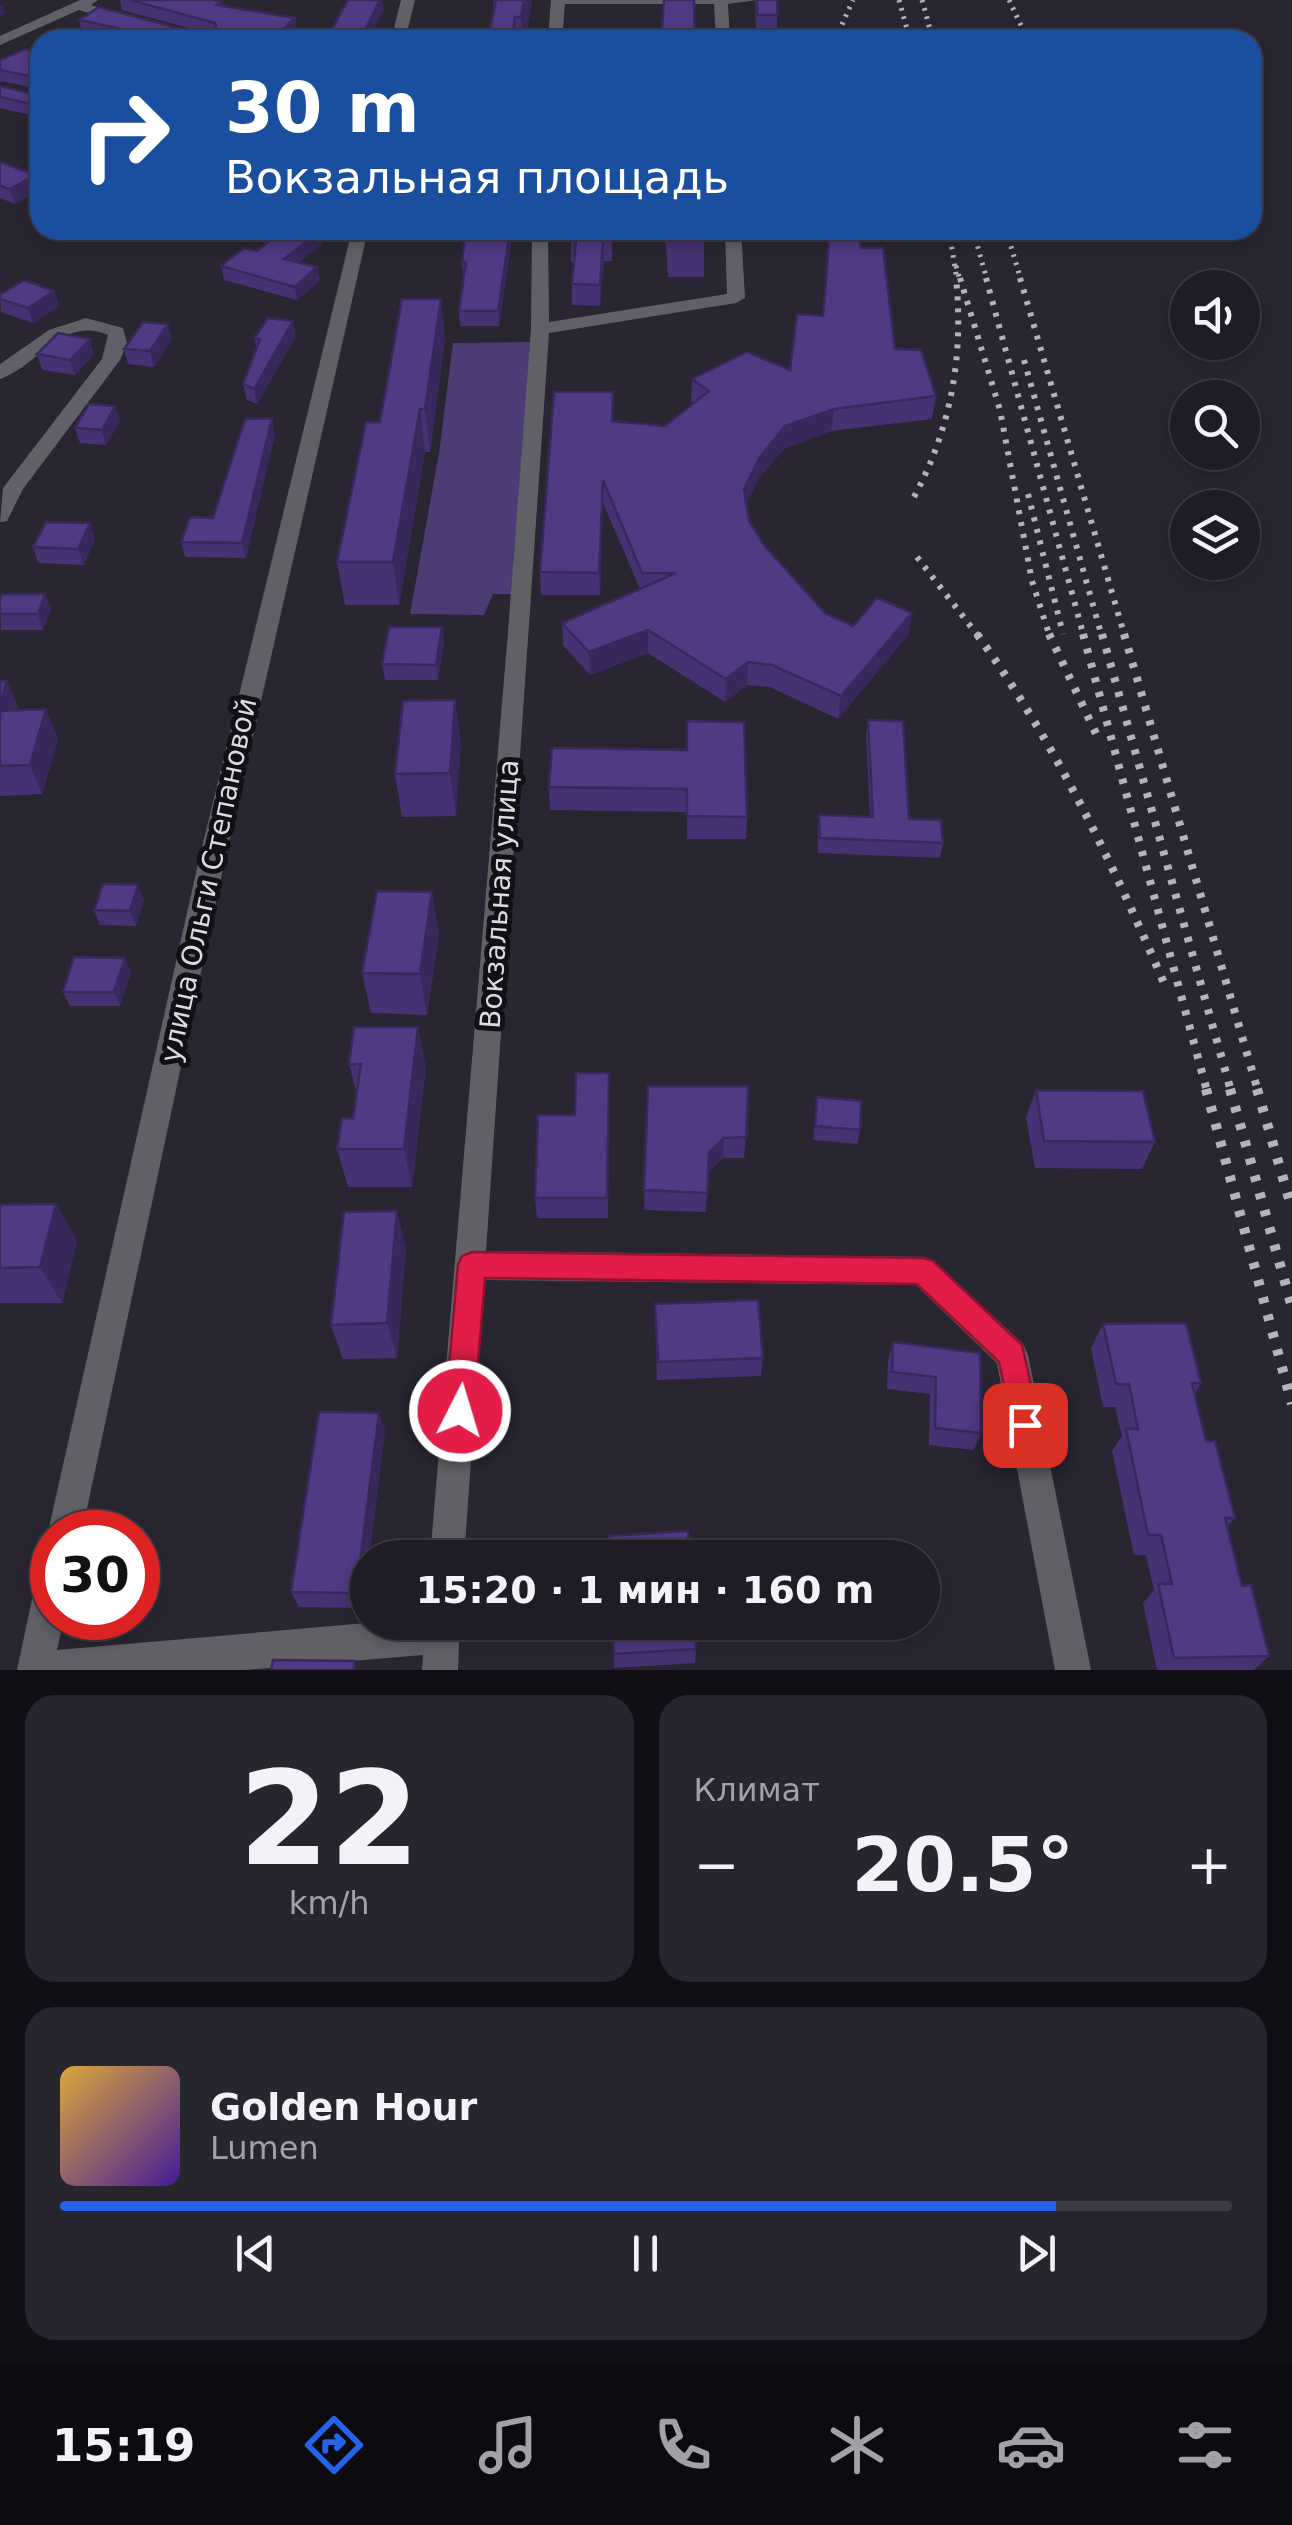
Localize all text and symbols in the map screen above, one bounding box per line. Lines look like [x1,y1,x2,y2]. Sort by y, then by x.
text: 30 m [225,67,420,149]
icon: right [60,70,190,200]
text: Вокзальная площадь [225,151,729,204]
map controls [1170,270,1260,580]
button: sound [1170,270,1260,360]
button: search [1170,380,1260,470]
button: layers [1170,490,1260,580]
street label: улица Ольги Степановой [154,695,263,1065]
street label: Вокзальная улица [474,758,525,1030]
position arrow [408,1359,512,1463]
pin [983,1383,1068,1468]
icon: arrive [998,1398,1053,1453]
speed limit sign: 30 [30,1510,160,1640]
text: 15:20 · 1 мин · 160 m [416,1568,874,1612]
text: 22 [239,1743,420,1895]
text: Климат [694,1771,820,1809]
text: 20.5° [851,1821,1074,1909]
text: − [694,1833,740,1897]
text: + [1186,1833,1232,1897]
text: km/h [289,1884,370,1922]
text: Golden Hour [210,2085,477,2129]
text: Lumen [210,2129,319,2167]
icon: previous [228,2226,283,2281]
icon: pause [618,2226,673,2281]
icon: next [1009,2226,1064,2281]
icon: directions [299,2410,369,2480]
icon: music [473,2410,543,2480]
icon: phone [648,2410,718,2480]
icon: climate [822,2410,892,2480]
icon: car [996,2410,1066,2480]
icon: filters [1170,2410,1240,2480]
text: 15:19 [52,2419,195,2472]

